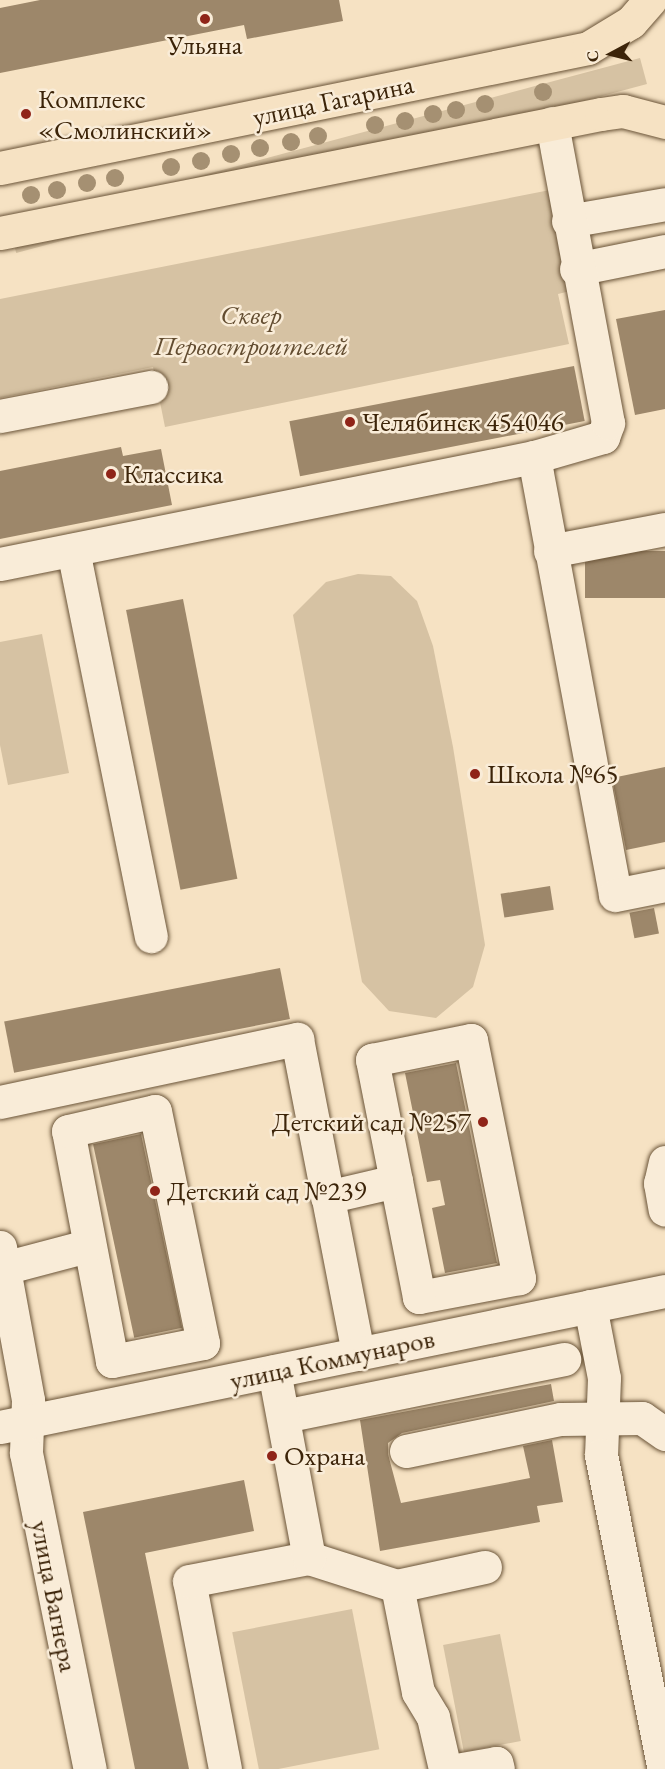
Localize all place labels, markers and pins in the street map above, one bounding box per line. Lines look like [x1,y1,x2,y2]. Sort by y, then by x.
marker: Ульяна [198,12,212,26]
place label: Ульяна [167,29,243,61]
place label: Комплекс «Смолинский» [38,82,212,145]
marker: Комплекс «Смолинский» [19,107,33,121]
place label: Челябинск 454046 [362,406,564,438]
marker: Челябинск 454046 [343,415,357,429]
place label: Классика [123,458,223,490]
marker: Классика [104,467,118,481]
place label: Школа №65 [487,758,618,790]
marker: Школа №65 [468,767,482,781]
place label: Детский сад №257 [272,1106,471,1138]
marker: Детский сад №257 [476,1115,490,1129]
place label: Детский сад №239 [167,1175,366,1207]
marker: Детский сад №239 [148,1184,162,1198]
place label: Охрана [284,1440,365,1472]
marker: Охрана [265,1449,279,1463]

